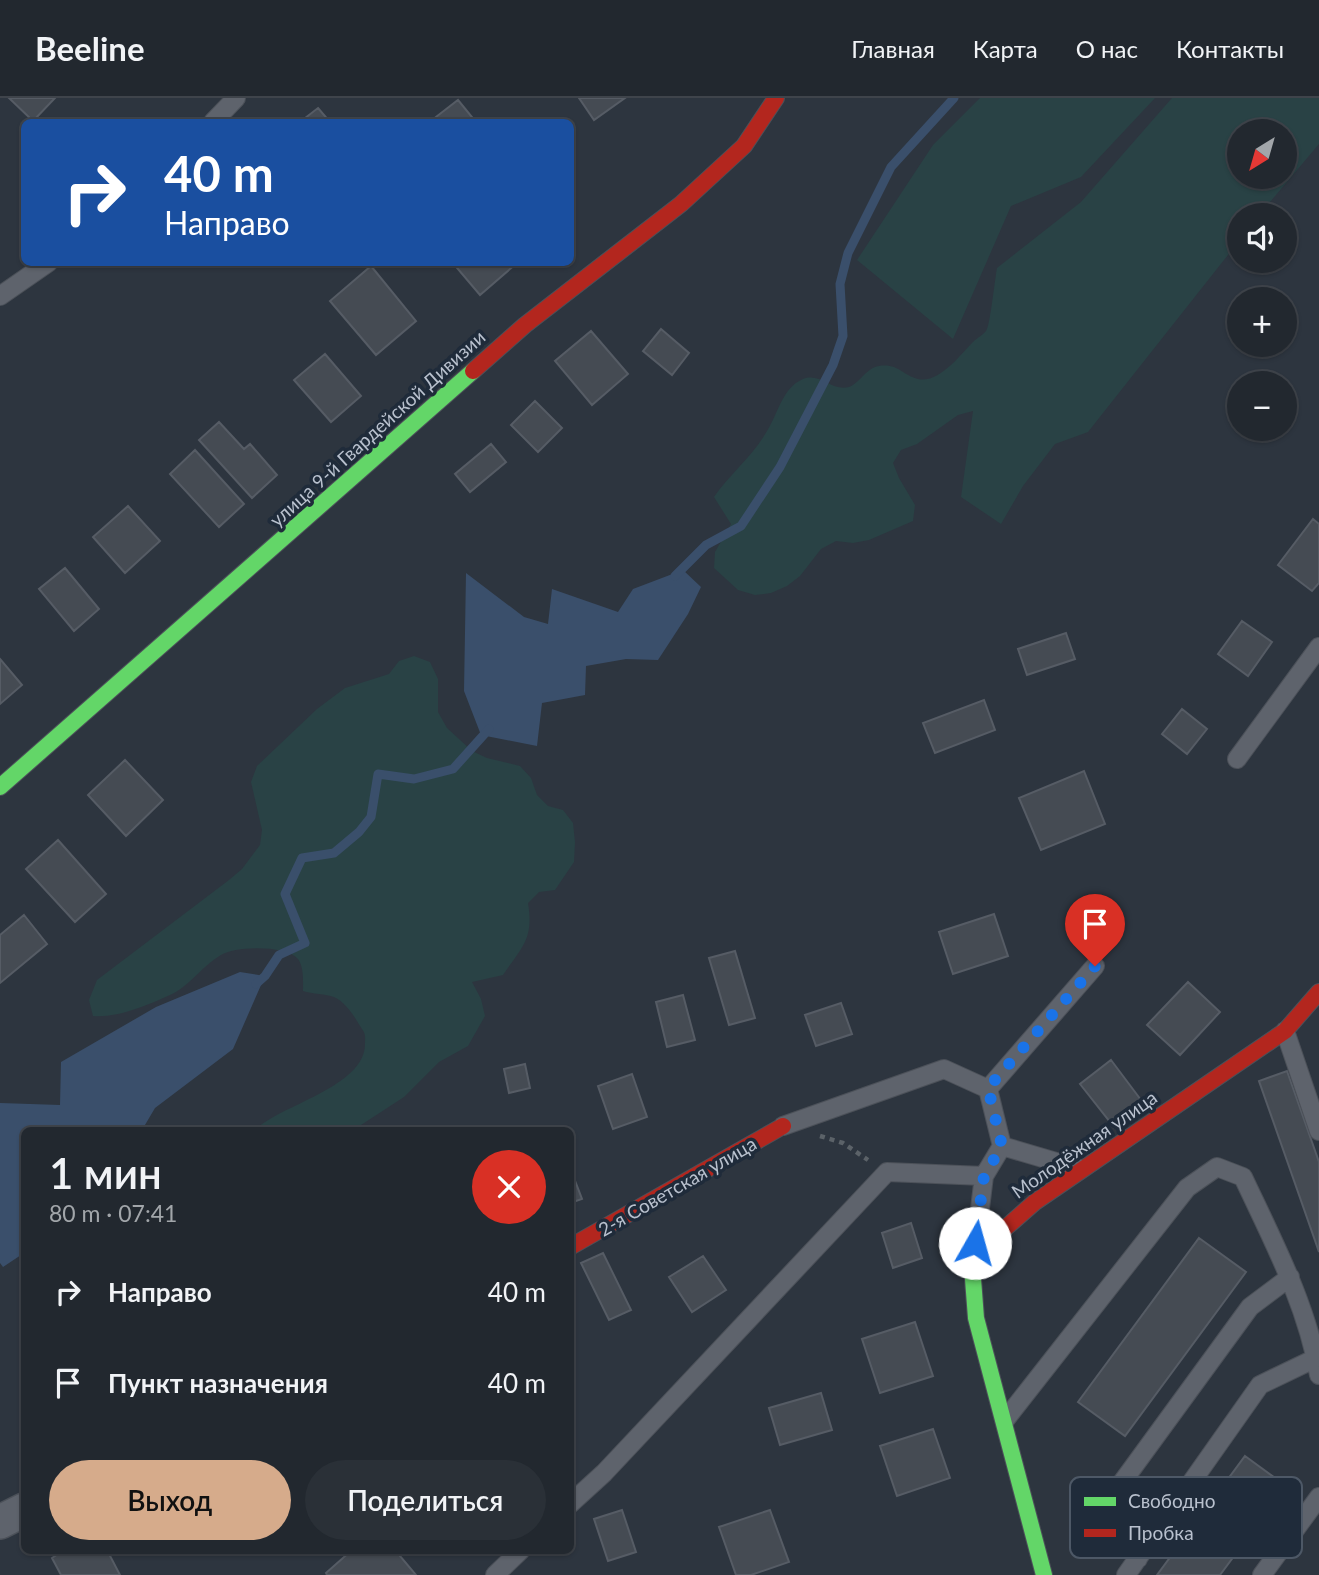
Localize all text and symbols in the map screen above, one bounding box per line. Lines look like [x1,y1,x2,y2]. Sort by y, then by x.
text: Beeline [35,28,145,68]
text: Главная [851,34,935,63]
text: Карта [973,34,1038,63]
text: О нас [1076,34,1138,63]
text: Контакты [1176,34,1284,63]
north arrow [1227,119,1297,189]
map controls [1227,119,1297,441]
text: 40 m [164,144,274,202]
icon: right [49,147,140,238]
text: Направо [164,203,290,242]
button: sound [1227,203,1297,273]
button: + [1227,287,1297,357]
street label: улица 9-й Гвардейской Дивизии [265,325,489,531]
button: − [1227,371,1297,441]
pin [1065,894,1125,966]
icon: arrive [1076,905,1114,943]
street label: Молодёжная улица [1007,1085,1161,1203]
street label: 2-я Советская улица [594,1131,760,1241]
text: 1 мин [49,1148,162,1198]
button: close [472,1150,546,1224]
text: 80 m · 07:41 [49,1199,177,1227]
position arrow [938,1206,1012,1280]
icon: right [49,1273,87,1311]
text: Направо [108,1276,212,1308]
text: 40 m [488,1276,546,1308]
icon: arrive [49,1364,87,1402]
text: Пункт назначения [108,1367,328,1399]
text: 40 m [488,1367,546,1399]
button: Выход [49,1460,291,1540]
button: Поделиться [305,1460,546,1540]
legend [1070,1477,1302,1558]
text: Свободно [1128,1489,1216,1512]
text: Пробка [1128,1521,1194,1544]

